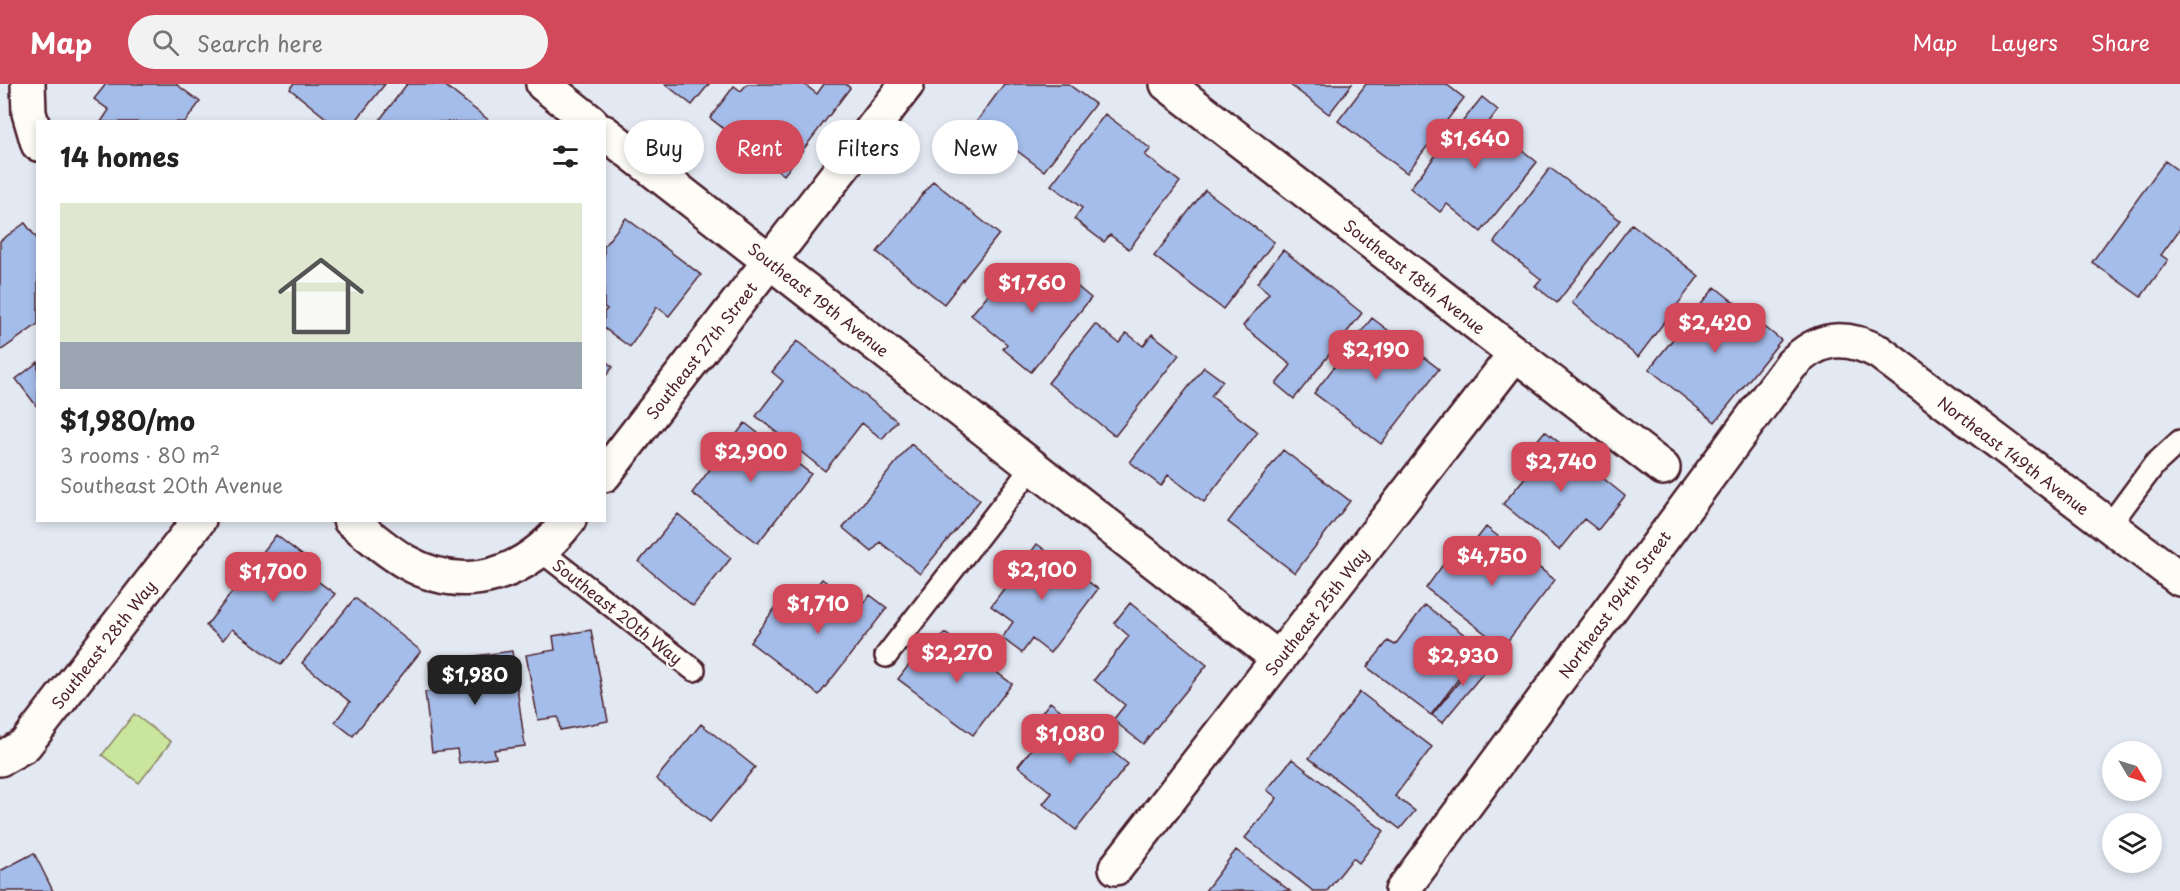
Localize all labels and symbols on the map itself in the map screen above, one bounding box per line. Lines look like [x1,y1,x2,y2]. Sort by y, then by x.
pin: $1,640 [1426,119,1524,170]
street label: Southeast 18th Avenue [1339,213,1491,339]
street label: Southeast 19th Avenue [743,236,895,362]
pin: $1,760 [983,263,1081,314]
street label: Southeast 27th Street [640,276,763,424]
pin: $2,420 [1666,303,1764,354]
pin: $2,190 [1327,330,1425,381]
street label: Northeast 149th Avenue [1933,390,2095,520]
pin: $2,900 [702,432,800,483]
pin: $2,740 [1512,442,1610,493]
street label: Northeast 194th Street [1552,525,1676,683]
pin: $4,750 [1443,536,1541,587]
street label: Southeast 25th Way [1258,542,1374,680]
pin: $2,100 [993,550,1091,601]
pin: $1,700 [224,552,322,603]
street label: Southeast 20th Way [548,553,688,669]
street label: Southeast 28th Way [45,574,161,714]
pin: $1,710 [769,584,867,635]
pin: $2,270 [908,633,1006,684]
pin: $2,930 [1414,636,1512,687]
pin: $1,980 [426,655,524,706]
pin: $1,080 [1021,714,1119,765]
north arrow [2102,741,2162,801]

